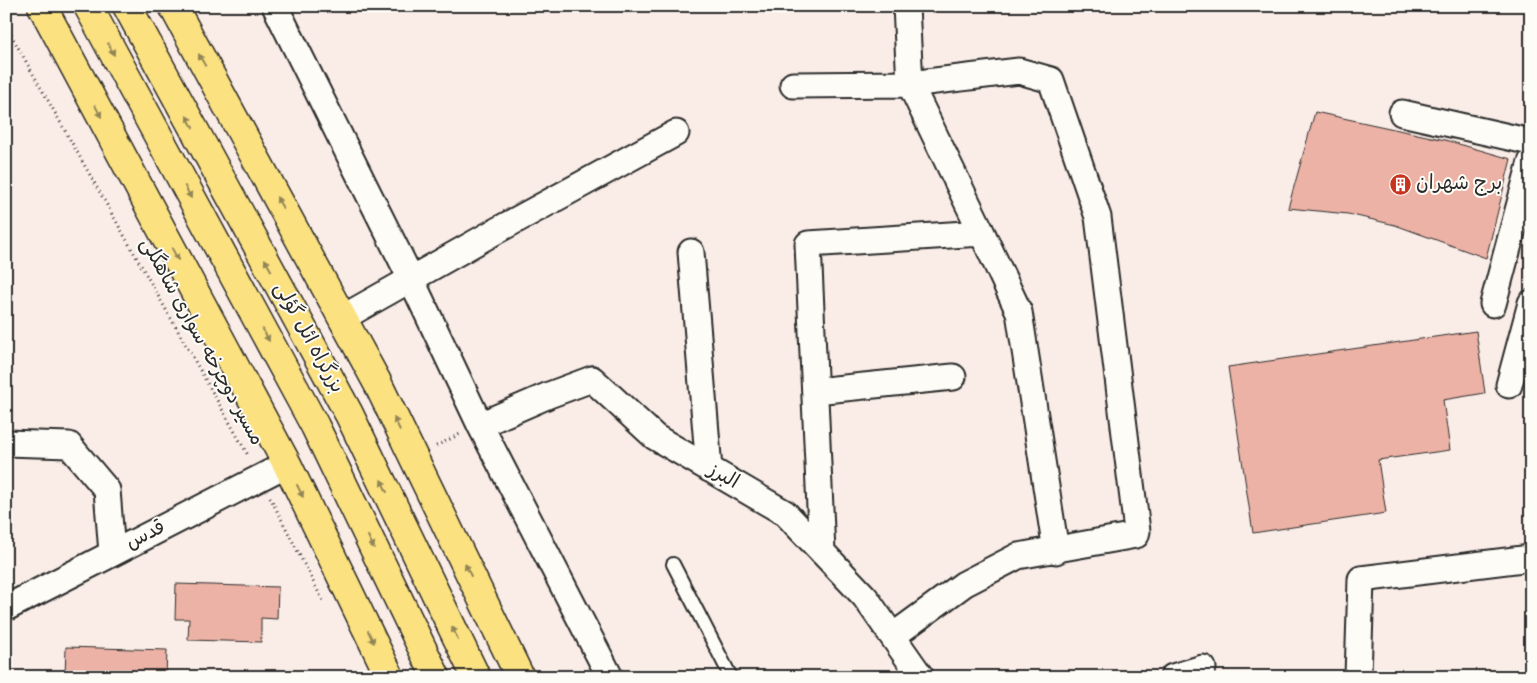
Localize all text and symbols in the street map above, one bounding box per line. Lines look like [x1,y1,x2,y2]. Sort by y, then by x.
one-way arrow [107,42,115,56]
one-way arrow [198,53,206,67]
one-way arrow [94,103,102,118]
one-way arrow [186,115,194,130]
place label: برج شهران [1416,170,1502,199]
building icon: برج شهران [1388,172,1412,196]
one-way arrow [184,185,192,199]
one-way arrow [276,196,284,210]
street label: مسیر دوچرخه سواری شاهگلی [132,233,270,451]
one-way arrow [171,247,180,261]
one-way arrow [264,258,272,272]
street label: بزرگراه ائل گؤلی [265,277,351,399]
one-way arrow [261,328,270,342]
one-way arrow [393,416,401,431]
street label: البرز [700,456,744,497]
one-way arrow [380,479,388,494]
one-way arrow [296,483,304,498]
street label: قدس [121,514,171,558]
one-way arrow [367,535,375,549]
one-way arrow [464,563,472,577]
one-way arrow [450,626,458,640]
one-way arrow [367,630,375,644]

